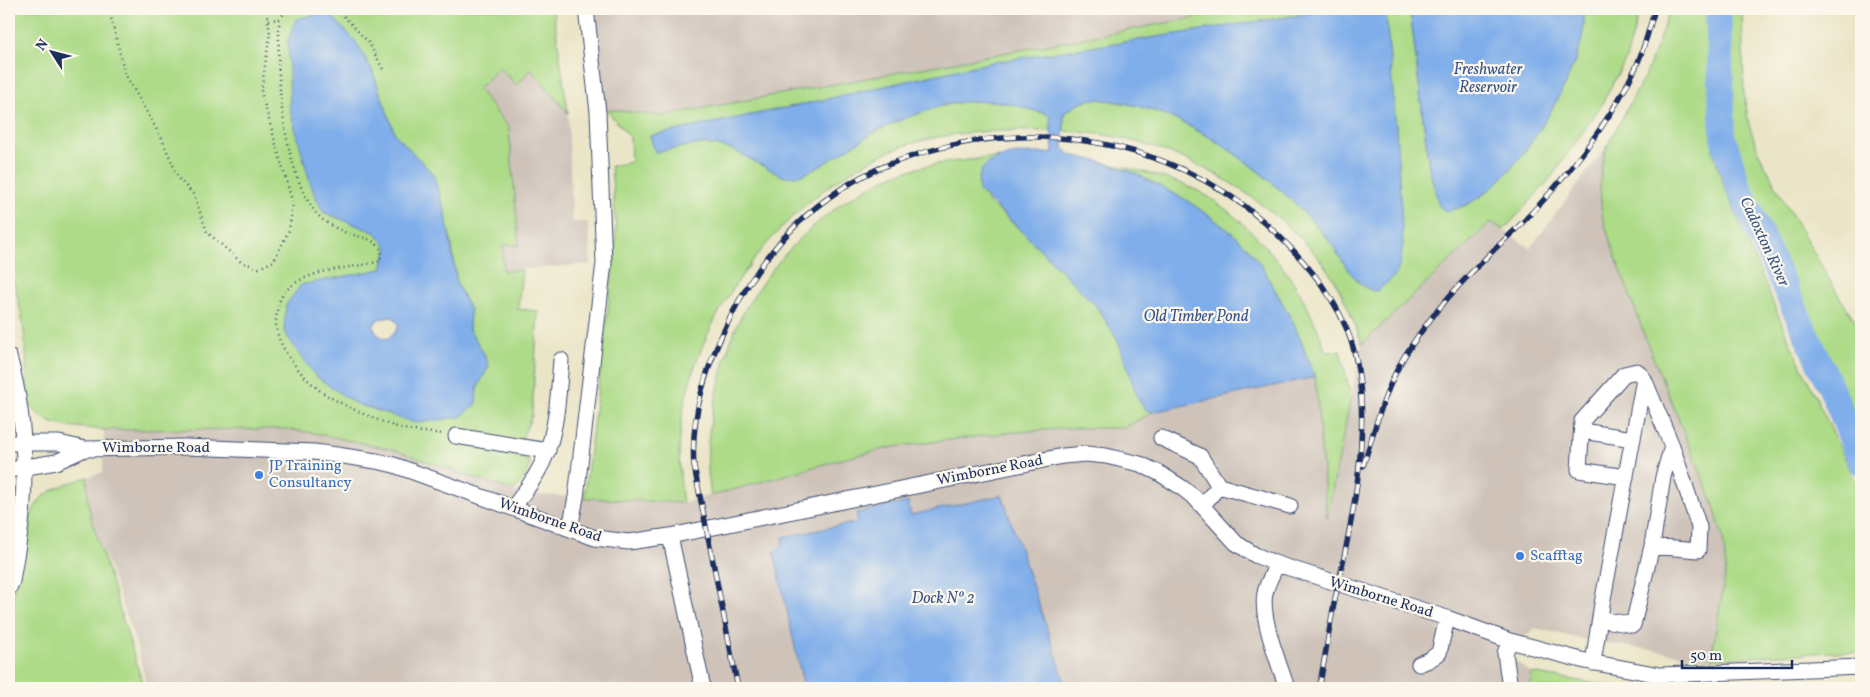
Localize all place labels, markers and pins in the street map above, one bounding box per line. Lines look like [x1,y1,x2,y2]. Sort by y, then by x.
place label: JP Training Consultancy [269,456,352,494]
marker: JP Training Consultancy [253,469,265,481]
place label: Scafftag [1530,546,1583,567]
marker: Scafftag [1514,550,1526,562]

